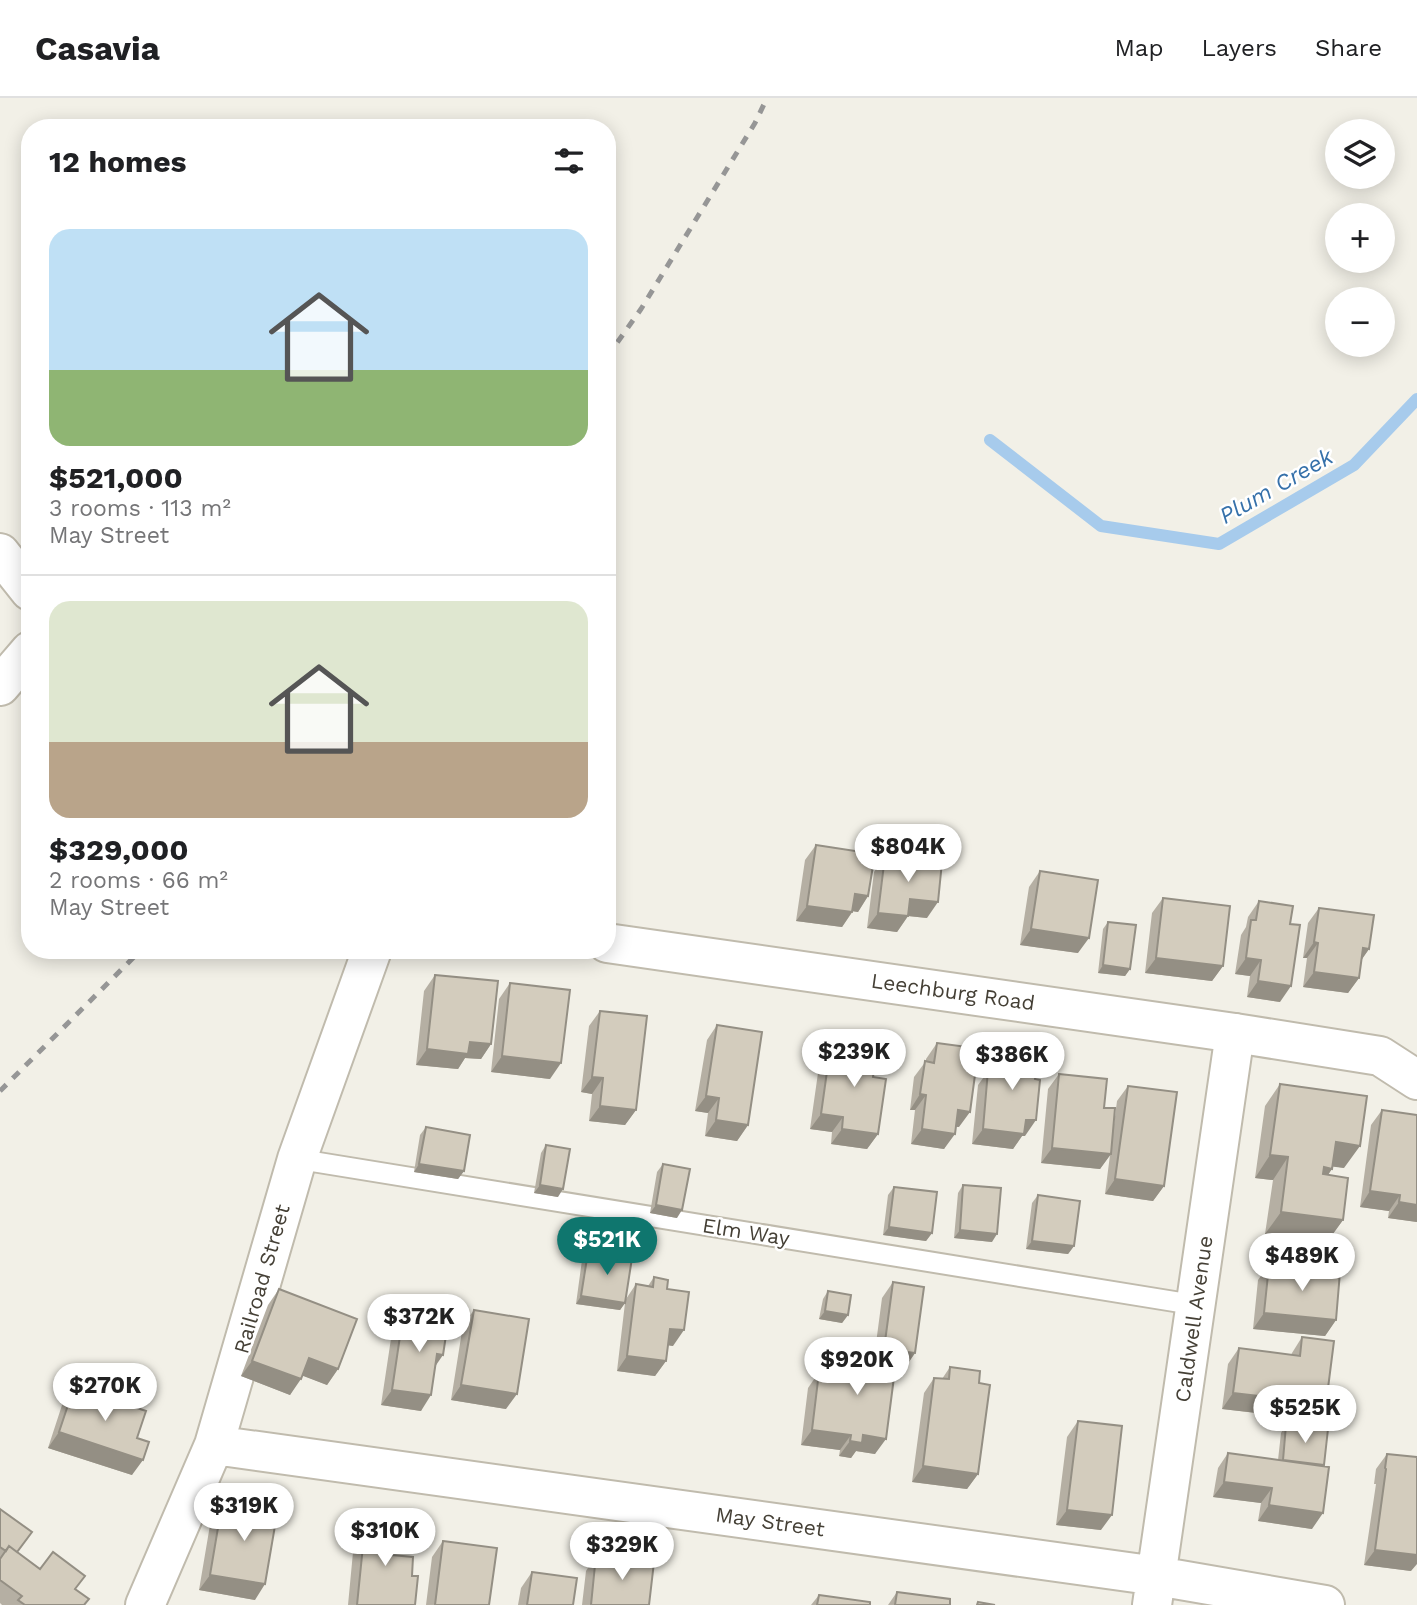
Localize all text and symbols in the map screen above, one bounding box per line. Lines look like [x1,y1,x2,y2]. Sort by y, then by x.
text: Casavia [35,29,160,68]
text: Map [1115,34,1163,62]
text: Layers [1201,34,1277,62]
text: Share [1315,34,1382,62]
map controls [1325,119,1395,357]
button: layers [1325,119,1395,189]
icon: filters [550,142,588,180]
text: 12 homes [49,144,187,179]
button: + [1325,203,1395,273]
icon: home [256,274,382,400]
button: − [1325,287,1395,357]
water label: Plum Creek [1215,442,1339,530]
text: $521,000 [49,460,183,495]
text: 3 rooms · 113 m² [49,495,231,522]
text: May Street [49,522,169,549]
icon: home [256,646,382,772]
pin: $804K [859,824,957,884]
text: $329,000 [49,832,189,867]
text: $804K [871,833,945,860]
text: 2 rooms · 66 m² [49,867,228,894]
text: May Street [49,894,169,921]
street label: Leechburg Road [870,968,1037,1015]
pin: $239K [805,1030,903,1089]
pin: $386K [963,1032,1061,1092]
text: $239K [818,1038,890,1065]
text: $386K [976,1041,1048,1068]
street label: Railroad Street [228,1201,295,1356]
street label: Elm Way [701,1212,792,1251]
pin: $521K [558,1218,656,1277]
text: $521K [573,1226,641,1253]
street label: Caldwell Avenue [1169,1234,1218,1404]
pin: $489K [1253,1234,1351,1293]
text: $489K [1265,1242,1339,1269]
pin: $372K [370,1294,468,1354]
text: $372K [383,1303,455,1330]
pin: $920K [808,1338,906,1397]
text: $920K [820,1346,894,1373]
pin: $270K [56,1364,154,1423]
text: $270K [69,1372,141,1399]
pin: $525K [1256,1386,1354,1445]
text: $525K [1269,1394,1341,1421]
pin: $319K [195,1484,293,1543]
text: $319K [210,1492,278,1519]
street label: May Street [714,1501,826,1542]
pin: $310K [336,1508,434,1568]
text: $310K [350,1517,420,1544]
pin: $329K [573,1522,671,1582]
text: $329K [586,1531,658,1558]

